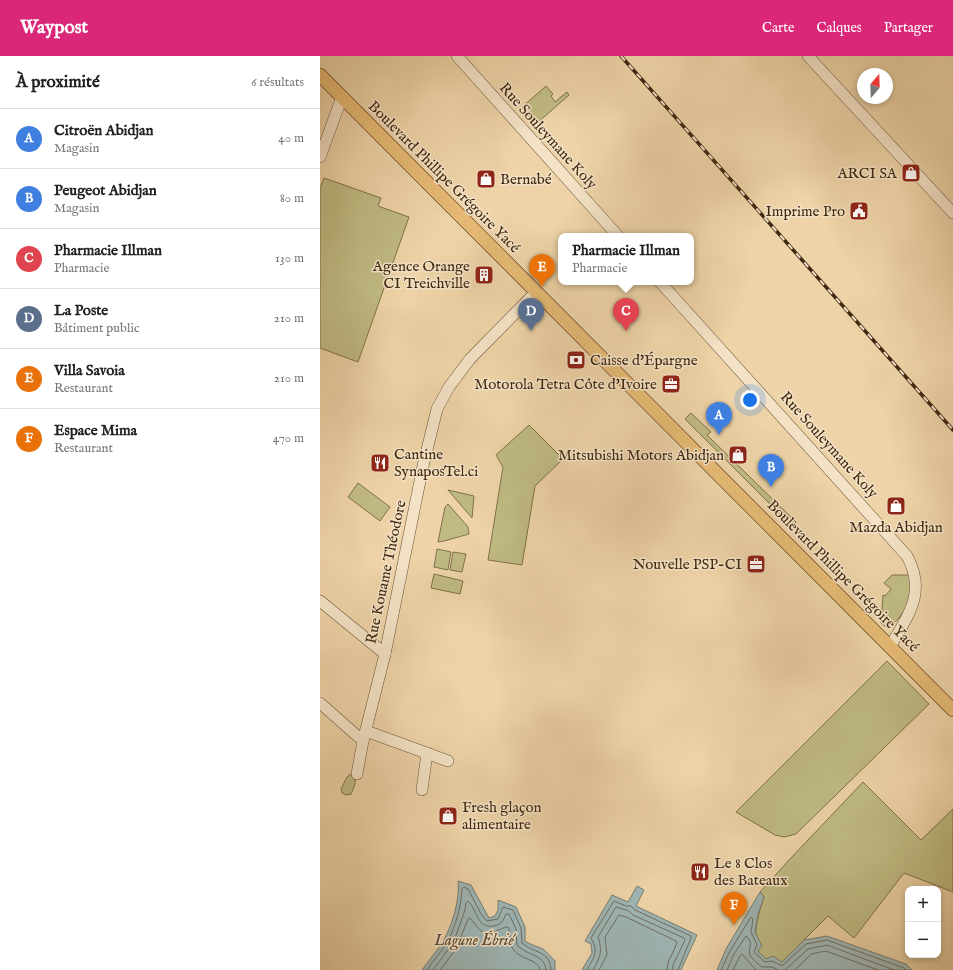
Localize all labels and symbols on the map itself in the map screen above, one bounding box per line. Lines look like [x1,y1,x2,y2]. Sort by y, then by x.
north arrow [857,68,893,104]
street label: Rue Souleymane Koly [495,79,601,194]
street label: Boulevard Phillipe Grégoire Yacé [364,97,524,257]
shop icon: ARCI SA [900,162,922,184]
place label: ARCI SA [836,164,898,183]
shop icon: Bernabé [475,168,497,190]
place label: Bernabé [500,170,552,189]
public building icon: Imprime Pro [848,200,870,222]
place label: Imprime Pro [765,202,845,221]
pin: E [529,254,555,287]
place label: Agence Orange CI Treichville [372,257,470,293]
building icon: Agence Orange CI Treichville [473,264,495,286]
pin: D [518,298,544,331]
pin: C [613,298,639,331]
bank icon: Caisse d'Épargne [565,349,587,371]
place label: Caisse d'Épargne [590,351,698,370]
office icon: Motorola Tetra Côte d'Ivoire [660,373,682,395]
place label: Motorola Tetra Côte d'Ivoire [474,375,657,394]
street label: Rue Souleymane Koly [776,388,882,503]
your location [740,390,760,410]
pin: A [706,402,732,435]
shop icon: Mitsubishi Motors Abidjan [727,444,749,466]
place label: Cantine SynaposTel.ci [394,445,478,481]
place label: Mitsubishi Motors Abidjan [558,446,724,465]
restaurant icon: Cantine SynaposTel.ci [369,452,391,474]
pin: B [758,454,784,487]
shop icon: Mazda Abidjan [885,495,907,517]
street label: Boulevard Phillipe Grégoire Yacé [763,496,923,656]
street label: Rue Kouame Théodore [361,498,411,646]
place label: Mazda Abidjan [849,518,943,537]
office icon: Nouvelle PSP-CI [745,553,767,575]
place label: Nouvelle PSP-CI [633,555,743,574]
place label: Fresh glaçon alimentaire [462,798,541,834]
shop icon: Fresh glaçon alimentaire [437,805,459,827]
place label: Le 8 Clos des Bateaux [714,854,788,890]
restaurant icon: Le 8 Clos des Bateaux [689,861,711,883]
pin: F [721,892,747,925]
water label: Lagune Ébrié [433,930,516,951]

